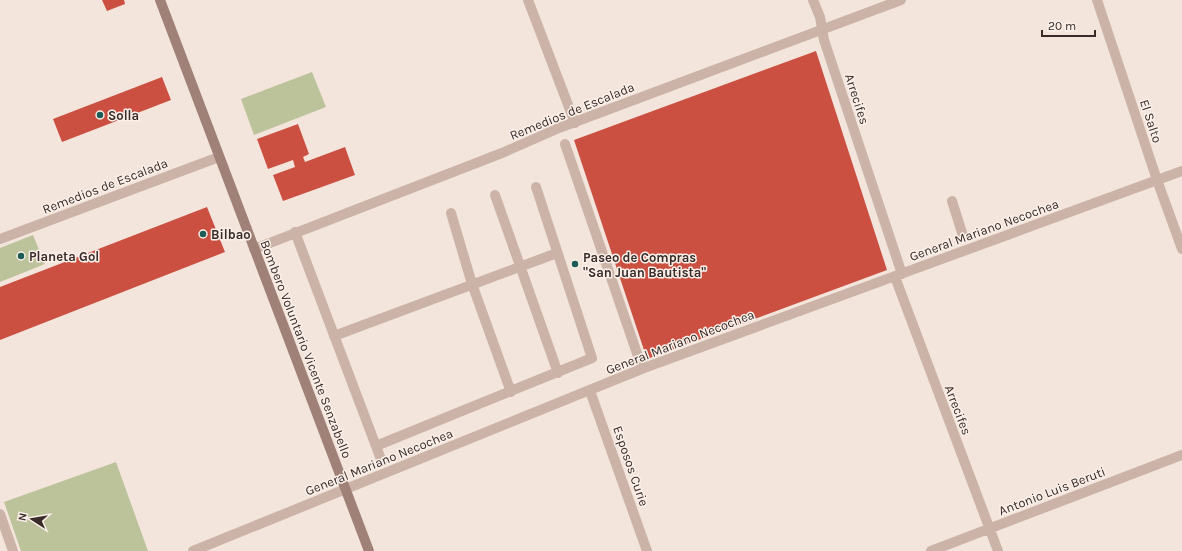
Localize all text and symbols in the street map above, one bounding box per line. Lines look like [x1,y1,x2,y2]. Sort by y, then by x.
scale bar [1042,12,1095,38]
text: 20 m [1048,19,1076,33]
street label: Arrecifes [842,72,872,126]
street label: Remedios de Escalada [507,79,637,143]
street label: El Salto [1137,97,1165,145]
place label: Solla [108,108,139,123]
marker: Solla [95,110,105,120]
street label: Remedios de Escalada [40,155,170,217]
street label: General Mariano Necochea [907,196,1061,264]
place label: Bilbao [211,227,251,242]
marker: Bilbao [198,229,208,239]
street label: Bombero Voluntario Vicente Senzabello [257,238,355,460]
place label: Planeta Gol [29,249,99,264]
place label: Paseo de Compras "San Juan Bautista" [583,250,706,280]
marker: Planeta Gol [16,251,26,261]
marker: Paseo de Compras "San Juan Bautista" [570,259,580,269]
street label: General Mariano Necochea [604,307,756,377]
street label: Arrecifes [942,383,974,437]
street label: Esposos Curie [610,424,652,508]
street label: General Mariano Necochea [303,425,455,499]
street label: Antonio Luis Beruti [997,464,1107,518]
north arrow [12,499,52,539]
text: N [16,512,30,522]

